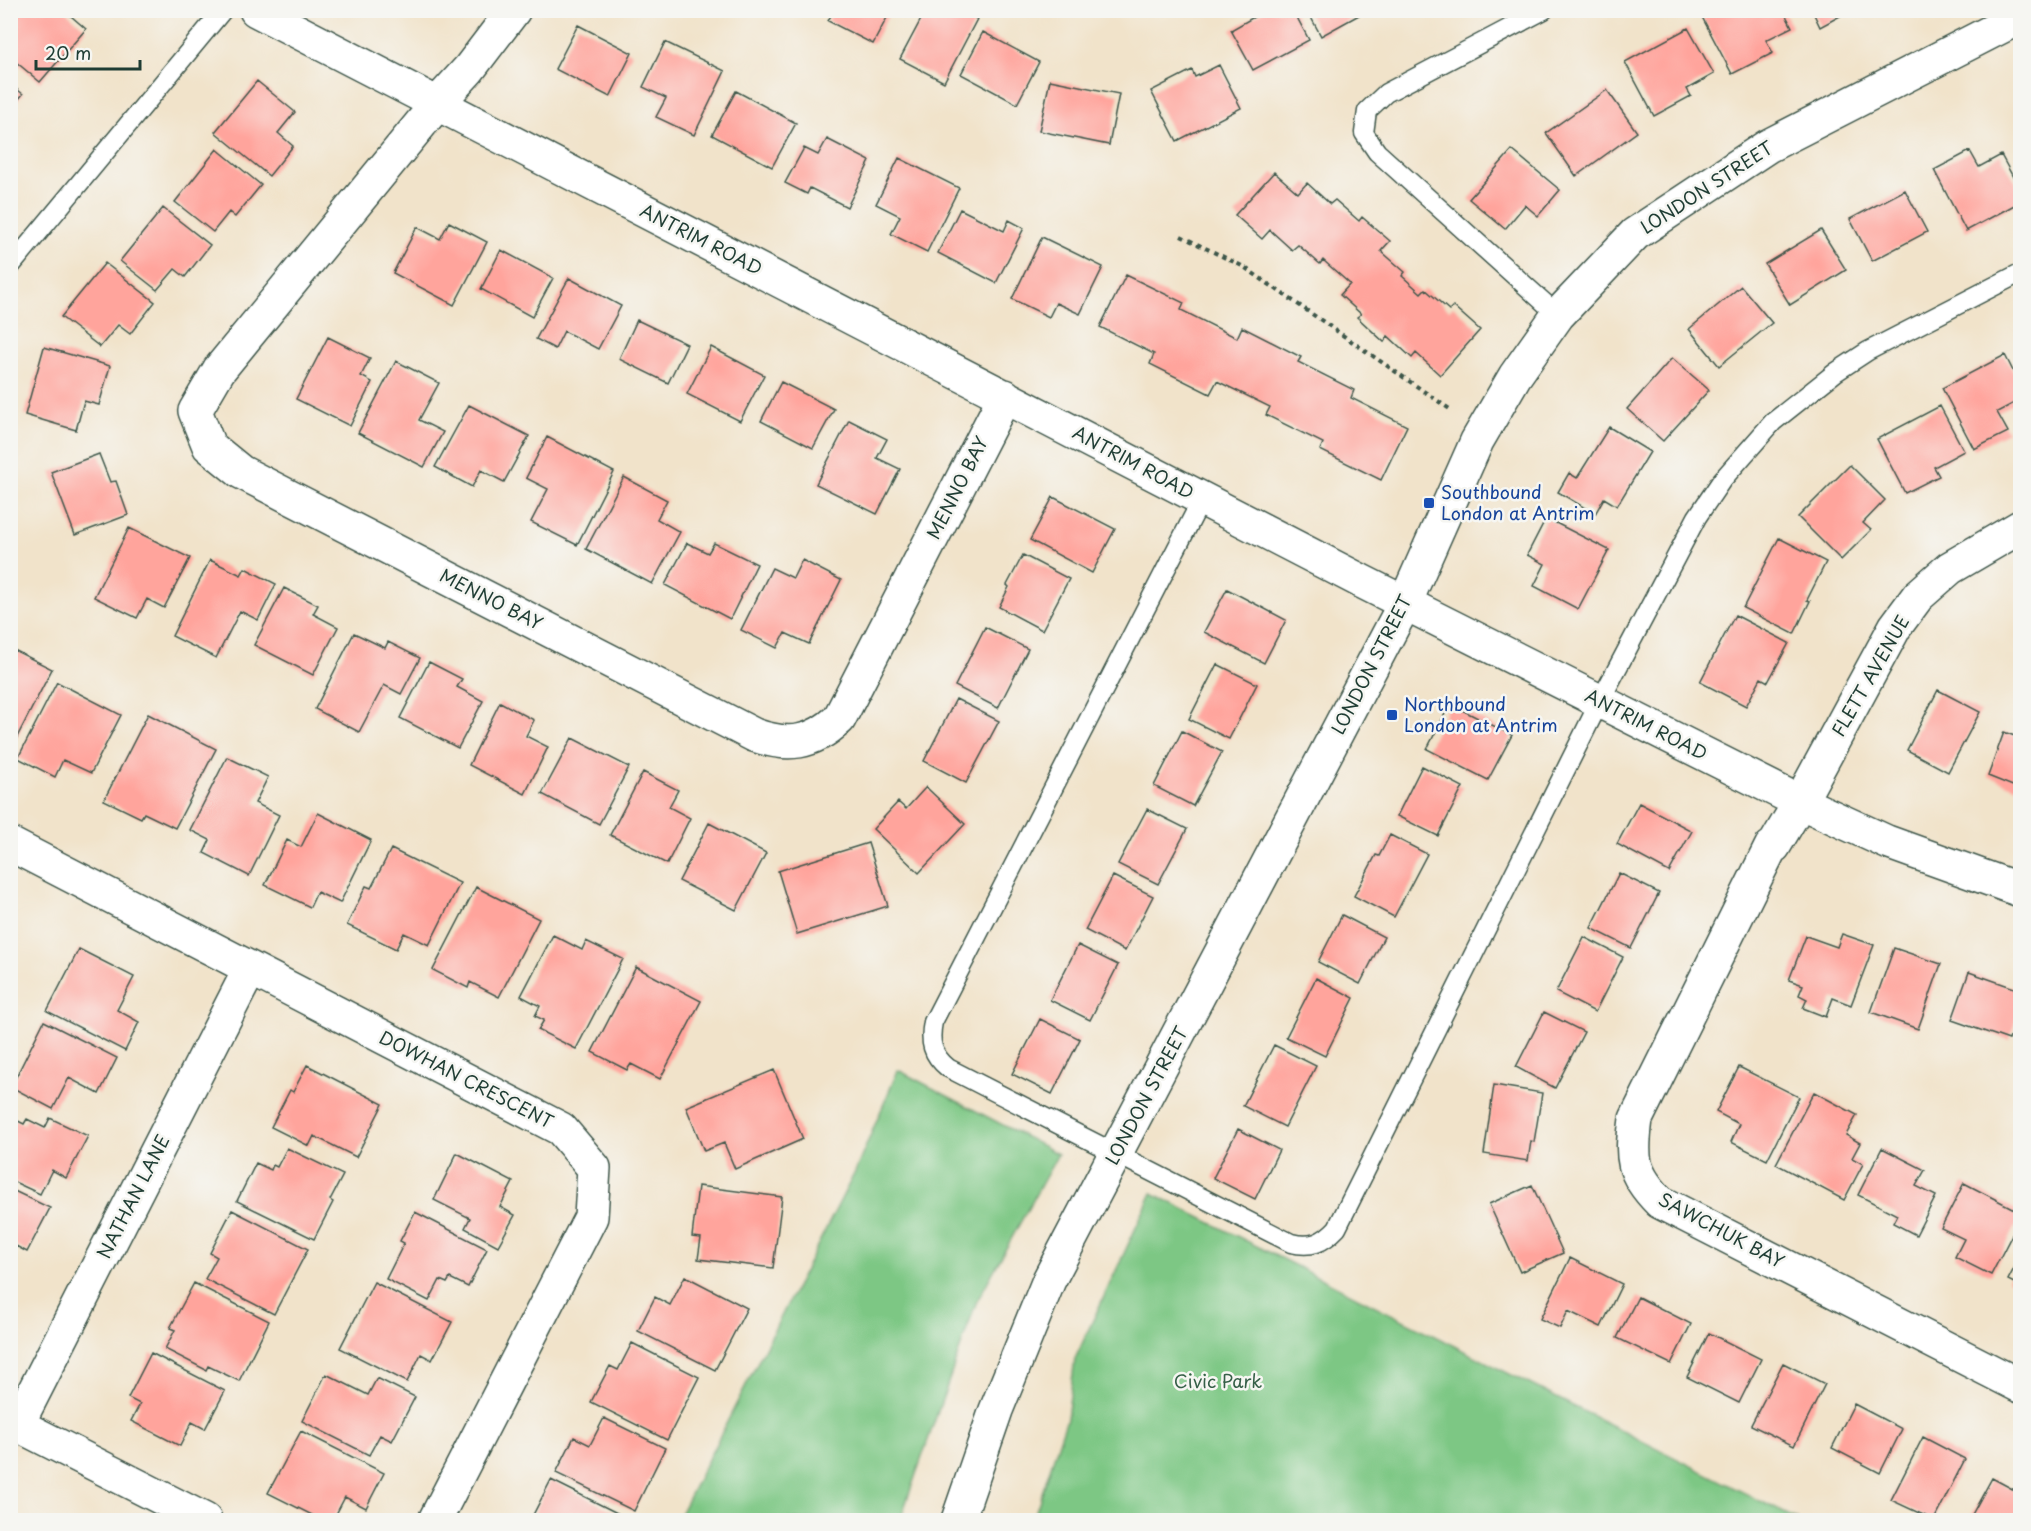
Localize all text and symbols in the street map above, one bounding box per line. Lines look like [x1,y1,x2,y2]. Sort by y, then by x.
scale bar [36,33,140,71]
text: 20 m [45,39,91,66]
street label: LONDON STREET [1634,133,1779,240]
street label: ANTRIM ROAD [636,196,768,281]
street label: ANTRIM ROAD [1068,418,1199,505]
street label: MENNO BAY [919,431,994,544]
place label: Southbound London at Antrim [1441,478,1595,526]
marker: Southbound London at Antrim [1422,496,1436,510]
street label: MENNO BAY [435,561,548,636]
street label: LONDON STREET [1324,589,1418,739]
street label: FLETT AVENUE [1824,610,1915,741]
street label: ANTRIM ROAD [1581,681,1713,766]
place label: Northbound London at Antrim [1404,690,1558,738]
marker: Northbound London at Antrim [1385,708,1399,722]
street label: LONDON STREET [1098,1020,1194,1169]
street label: DOWHAN CRESCENT [375,1023,558,1134]
street label: NATHAN LANE [90,1129,176,1263]
street label: SAWCHUK BAY [1654,1185,1790,1274]
park label: Civic Park [1174,1367,1262,1394]

